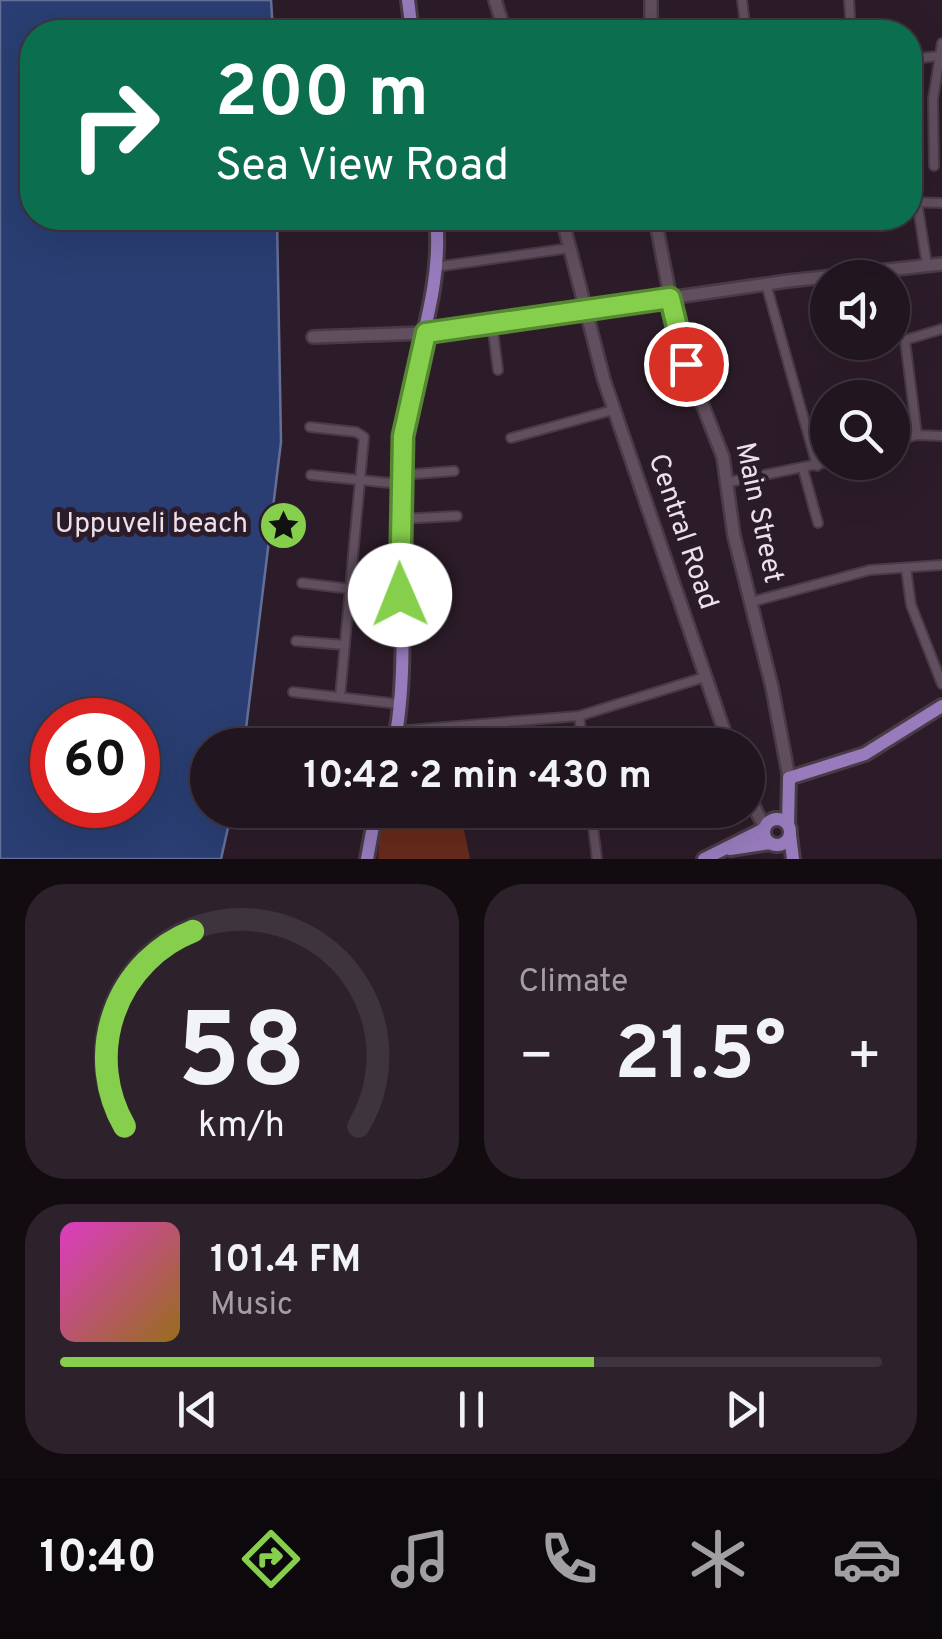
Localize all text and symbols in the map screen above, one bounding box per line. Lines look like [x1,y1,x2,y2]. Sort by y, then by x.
text: 200 m [215,52,429,141]
icon: right [50,60,180,190]
text: Sea View Road [215,139,509,196]
map controls [810,260,910,480]
button: sound [810,260,910,360]
pin [644,322,729,407]
icon: arrive [659,337,714,392]
button: search [810,380,910,480]
street label: Main Street [726,439,790,587]
street label: Central Road [639,449,725,615]
place icon: Uppuveli beach [257,499,309,551]
place label: Uppuveli beach [55,507,248,543]
position arrow [348,543,452,647]
speed limit sign: 60 [30,698,160,828]
text: 10:42 · 2 min · 430 m [303,753,652,802]
text: Climate [519,963,628,1003]
text: 58 [177,992,306,1124]
text: 21.5° [615,1011,786,1106]
text: − [519,1024,554,1094]
text: + [847,1024,882,1094]
text: km/h [198,1104,285,1150]
text: 101.4 FM [210,1237,361,1286]
text: Music [210,1286,293,1326]
icon: previous [170,1382,225,1437]
icon: pause [444,1382,499,1437]
icon: next [718,1382,773,1437]
icon: directions [236,1524,306,1594]
icon: music [385,1524,455,1594]
icon: phone [534,1524,604,1594]
icon: climate [683,1524,753,1594]
icon: car [832,1524,902,1594]
text: 10:40 [40,1531,157,1588]

